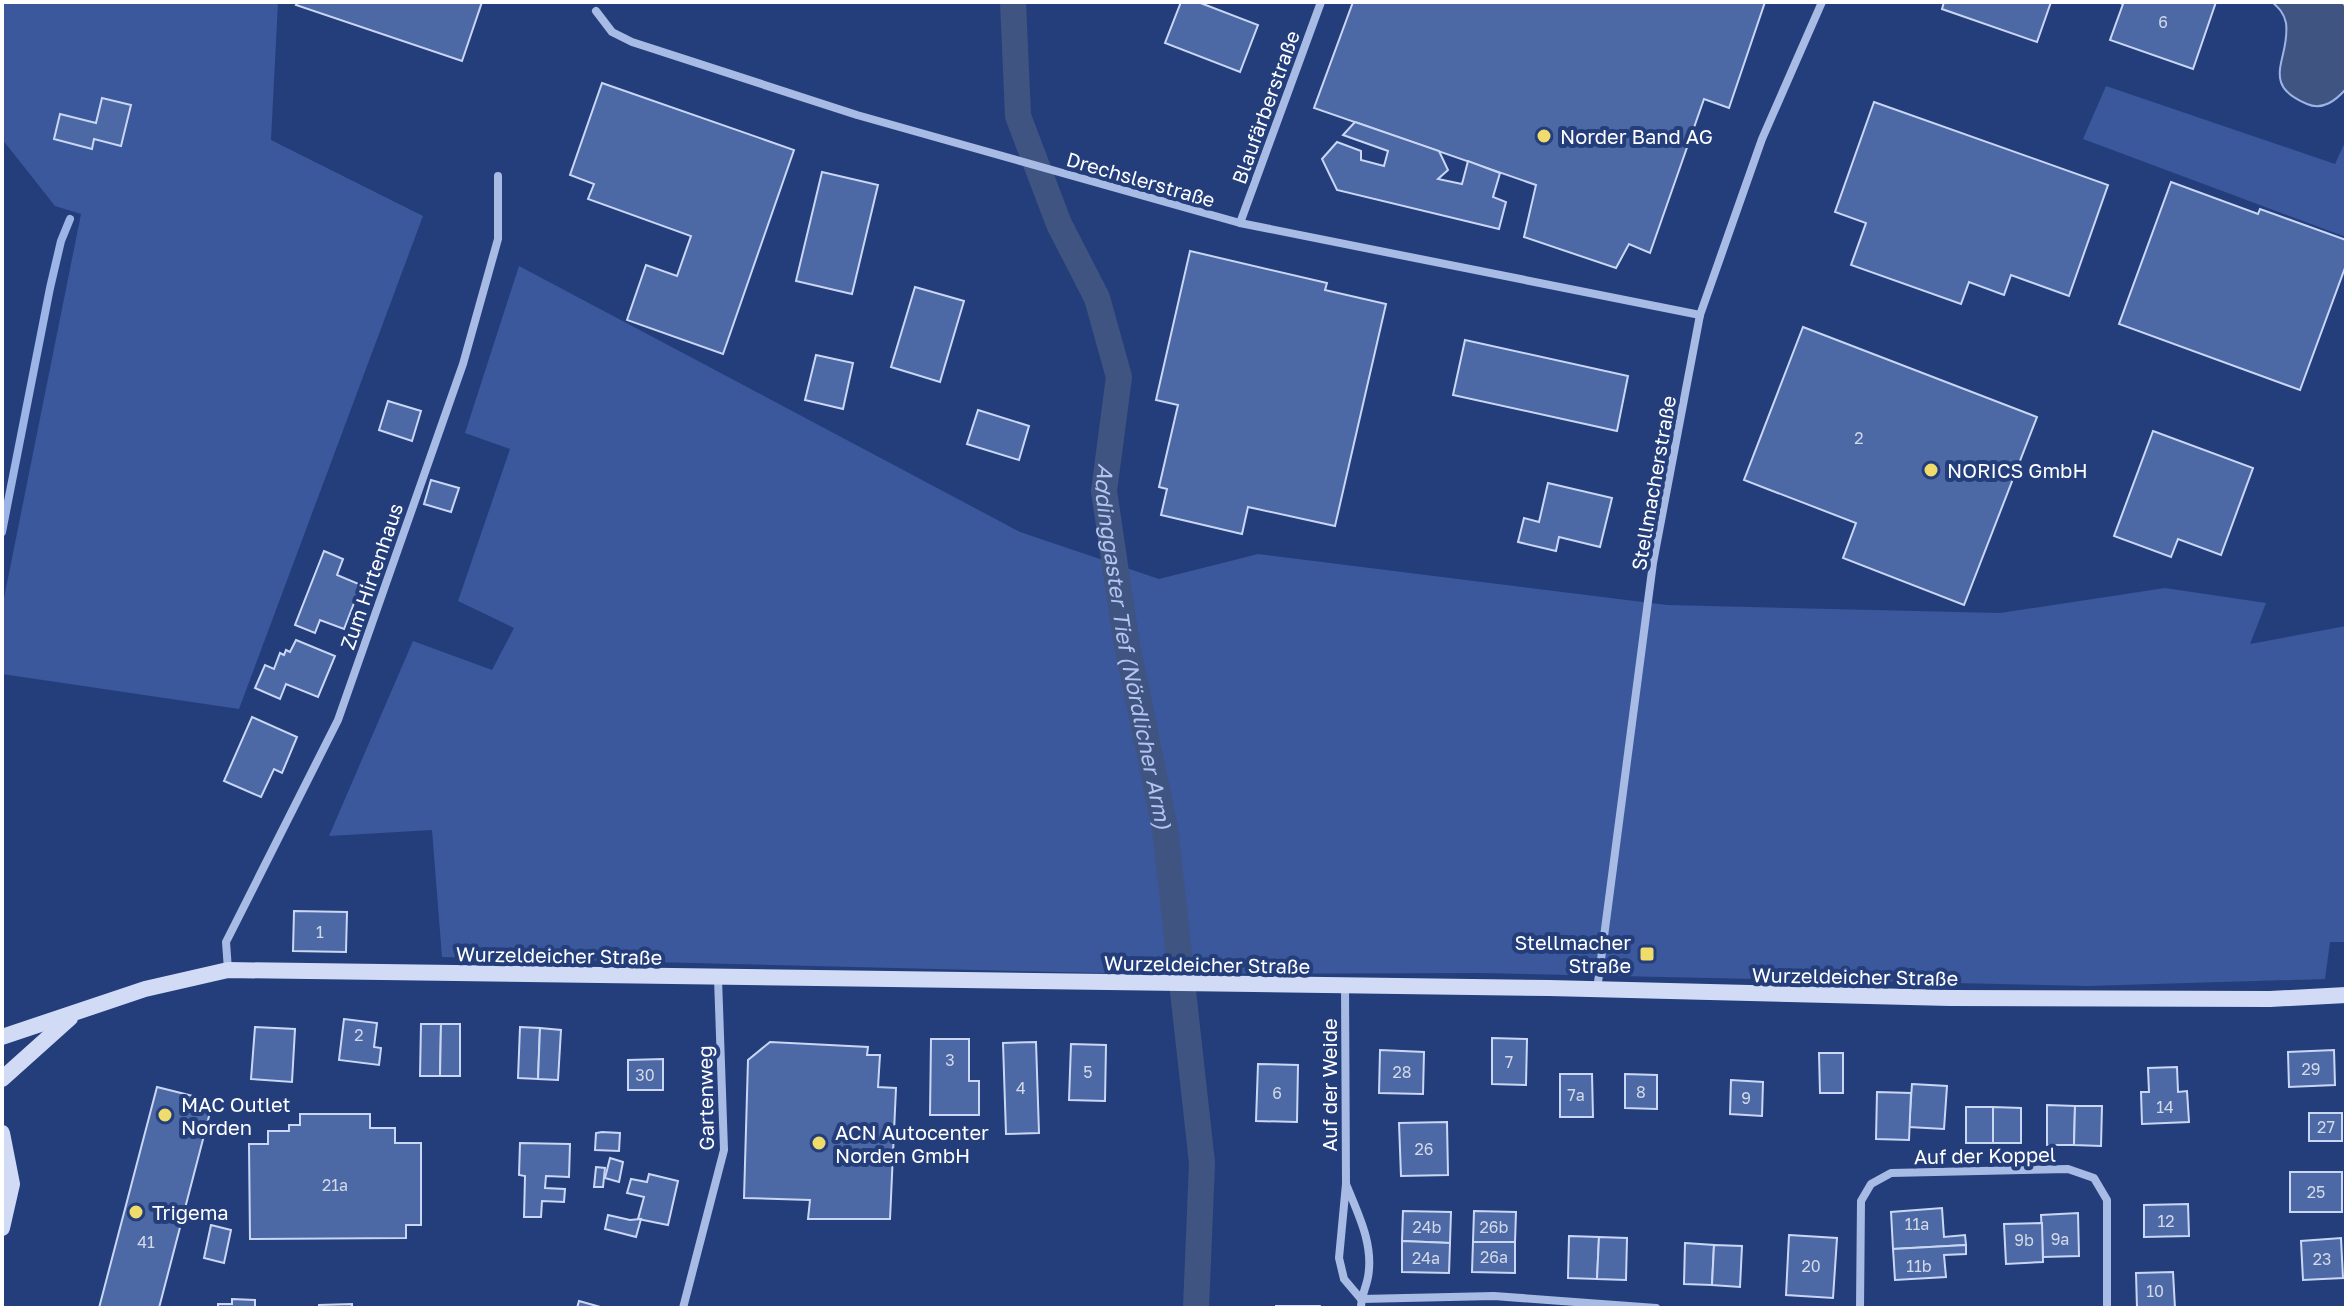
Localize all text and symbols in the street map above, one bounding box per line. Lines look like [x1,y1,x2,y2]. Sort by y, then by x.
house number: 6 [2158,12,2168,32]
street label: Blaufärberstraße [1226,27,1304,187]
place label: Norder Band AG [1560,124,1713,148]
marker: Norder Band AG [1535,127,1553,145]
street label: Drechslerstraße [1064,146,1218,212]
street label: Stellmacherstraße [1626,394,1680,572]
house number: 2 [1854,428,1864,448]
place label: NORICS GmbH [1947,458,2088,482]
marker: NORICS GmbH [1922,461,1940,479]
water label: Addinggaster Tief (Nördlicher Arm) [1090,463,1178,832]
street label: Zum Hirtenhaus [335,500,407,652]
house number: 1 [316,922,324,942]
place label: Stellmacher Straße [1515,930,1631,977]
street label: Wurzeldeicher Straße [456,941,662,969]
marker: Stellmacher Straße [1638,945,1656,963]
street label: Wurzeldeicher Straße [1104,950,1310,978]
street label: Wurzeldeicher Straße [1752,962,1958,990]
street label: Auf der Weide [1317,1018,1341,1152]
house number: 2 [354,1025,364,1045]
street label: Gartenweg [692,1045,718,1151]
house number: 3 [945,1050,955,1070]
house number: 7 [1505,1052,1513,1072]
house number: 29 [2302,1059,2320,1079]
house number: 5 [1083,1062,1093,1082]
house number: 28 [1392,1062,1412,1082]
house number: 30 [635,1065,655,1085]
house number: 4 [1016,1078,1026,1098]
house number: 8 [1636,1082,1646,1102]
house number: 6 [1272,1083,1282,1103]
house number: 7a [1567,1085,1585,1105]
house number: 9 [1741,1088,1751,1108]
place label: MAC Outlet Norden [181,1092,291,1139]
house number: 14 [2156,1097,2174,1117]
marker: MAC Outlet Norden [156,1106,174,1124]
house number: 27 [2317,1117,2335,1137]
place label: ACN Autocenter Norden GmbH [835,1120,989,1167]
marker: ACN Autocenter Norden GmbH [810,1134,828,1152]
house number: 26 [1415,1139,1433,1159]
street label: Auf der Koppel [1914,1142,2056,1168]
house number: 21a [322,1175,348,1195]
house number: 25 [2307,1182,2325,1202]
place label: Trigema [152,1200,229,1224]
marker: Trigema [127,1203,145,1221]
house number: 12 [2157,1211,2175,1231]
house number: 11a [1905,1214,1929,1234]
house number: 24b [1413,1217,1442,1237]
house number: 26b [1480,1217,1509,1237]
house number: 9a [2051,1229,2069,1249]
house number: 9b [2014,1230,2034,1250]
house number: 41 [137,1232,155,1252]
house number: 26a [1480,1247,1508,1267]
house number: 24a [1412,1248,1440,1268]
house number: 23 [2313,1249,2331,1269]
house number: 20 [1801,1256,1821,1276]
house number: 11b [1906,1256,1932,1276]
house number: 10 [2146,1281,2164,1301]

